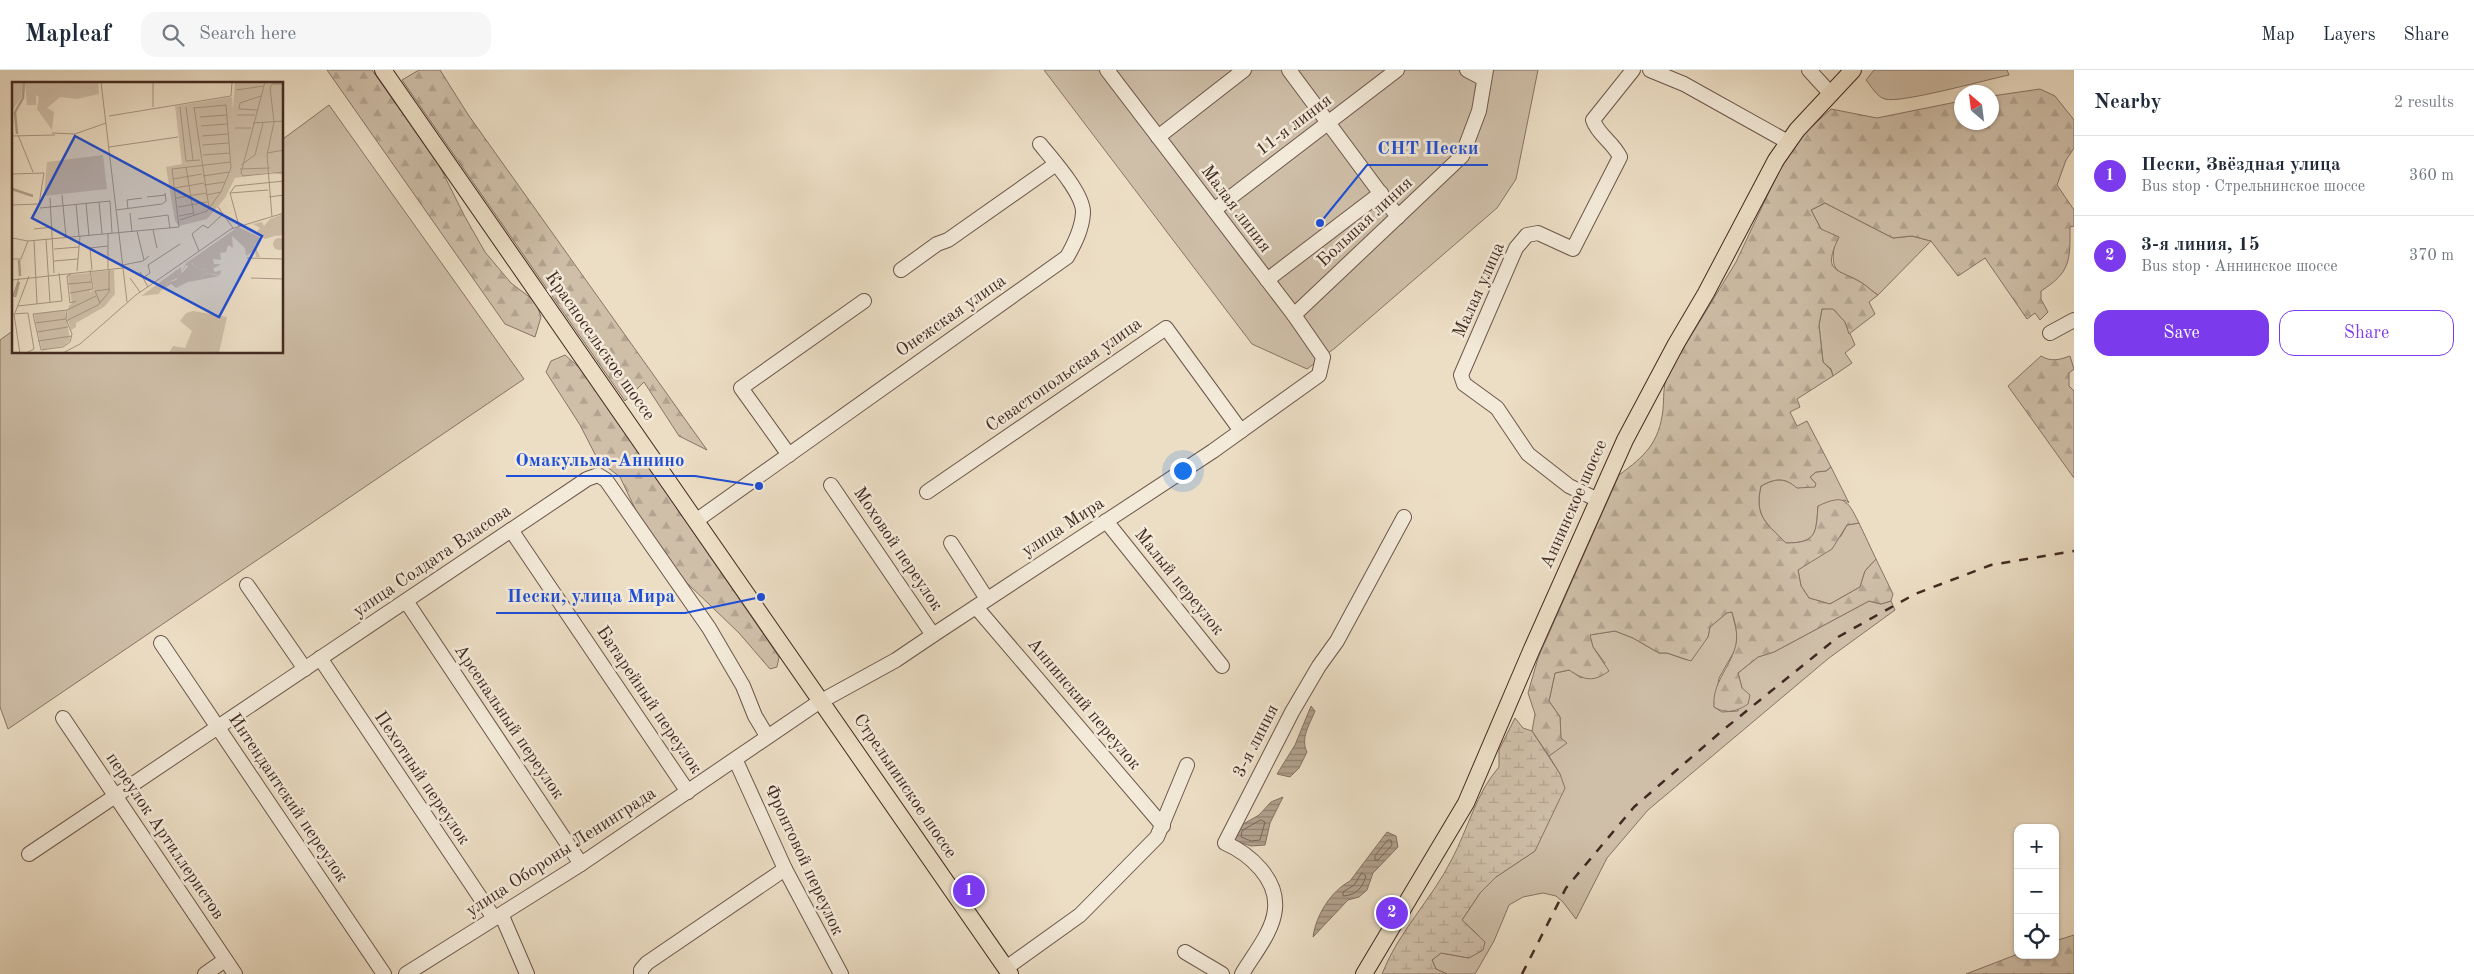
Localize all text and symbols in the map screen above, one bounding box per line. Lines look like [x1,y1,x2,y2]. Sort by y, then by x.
search box [141,12,491,57]
icon: search [159,21,187,49]
text: Mapleaf [25,23,111,47]
text: Search here [199,25,296,44]
text: Map [2261,26,2295,44]
text: Layers [2323,26,2375,44]
text: Share [2403,26,2449,44]
inset map [12,82,284,354]
north arrow [1954,85,1999,130]
street label: 11-я линия [1253,91,1335,159]
text: Nearby [2094,92,2162,113]
text: 2 results [2394,95,2454,111]
callout: СНТ Пески [1367,131,1488,165]
text: СНТ Пески [1377,140,1479,159]
text: Пески, Звёздная улица [2141,156,2341,175]
street label: Малая линия [1198,162,1274,256]
text: 1 [2105,168,2115,184]
text: 360 m [2409,168,2454,184]
street label: Большая линия [1314,174,1416,270]
text: Bus stop · Стрельнинское шоссе [2141,179,2365,195]
text: 3-я линия, 15 [2141,236,2260,255]
street label: Малая улица [1450,239,1508,340]
text: 2 [2105,248,2115,264]
text: 370 m [2409,248,2454,264]
text: Bus stop · Аннинское шоссе [2141,259,2338,275]
street label: Красносельское шоссе [542,268,658,424]
street label: Онежская улица [893,271,1009,361]
button: Save [2094,310,2269,356]
button: Share [2279,310,2454,356]
street label: Севастопольская улица [983,314,1145,436]
street label: Аннинское шоссе [1538,437,1610,571]
callout: Омакульма-Аннино [506,442,695,476]
text: Омакульма-Аннино [515,452,685,471]
your location [1170,458,1196,484]
street label: Моховой переулок [850,484,946,614]
street label: улица Мира [1019,494,1107,560]
street label: улица Солдата Власова [350,501,514,620]
street label: Малый переулок [1131,525,1227,639]
callout: Пески, улица Мира [496,579,685,613]
text: Пески, улица Мира [507,588,676,607]
street label: Батарейный переулок [593,623,705,777]
street label: Аннинский переулок [1024,635,1144,773]
street label: Арсенальный переулок [451,641,567,803]
street label: 3-я линия [1230,702,1282,780]
street label: Пехотный переулок [371,708,473,848]
street label: Интендантский переулок [225,710,351,886]
street label: Стрельнинское шоссе [850,711,960,861]
street label: переулок Артиллеристов [102,749,228,923]
street label: Фронтовой переулок [761,782,847,938]
street label: улица Обороны Ленинграда [463,784,659,920]
map controls [2014,824,2059,959]
button: + [2014,824,2059,869]
button: − [2014,869,2059,914]
pin: 1 [953,872,985,910]
pin: 2 [1376,894,1408,932]
button: locate [2014,914,2059,959]

